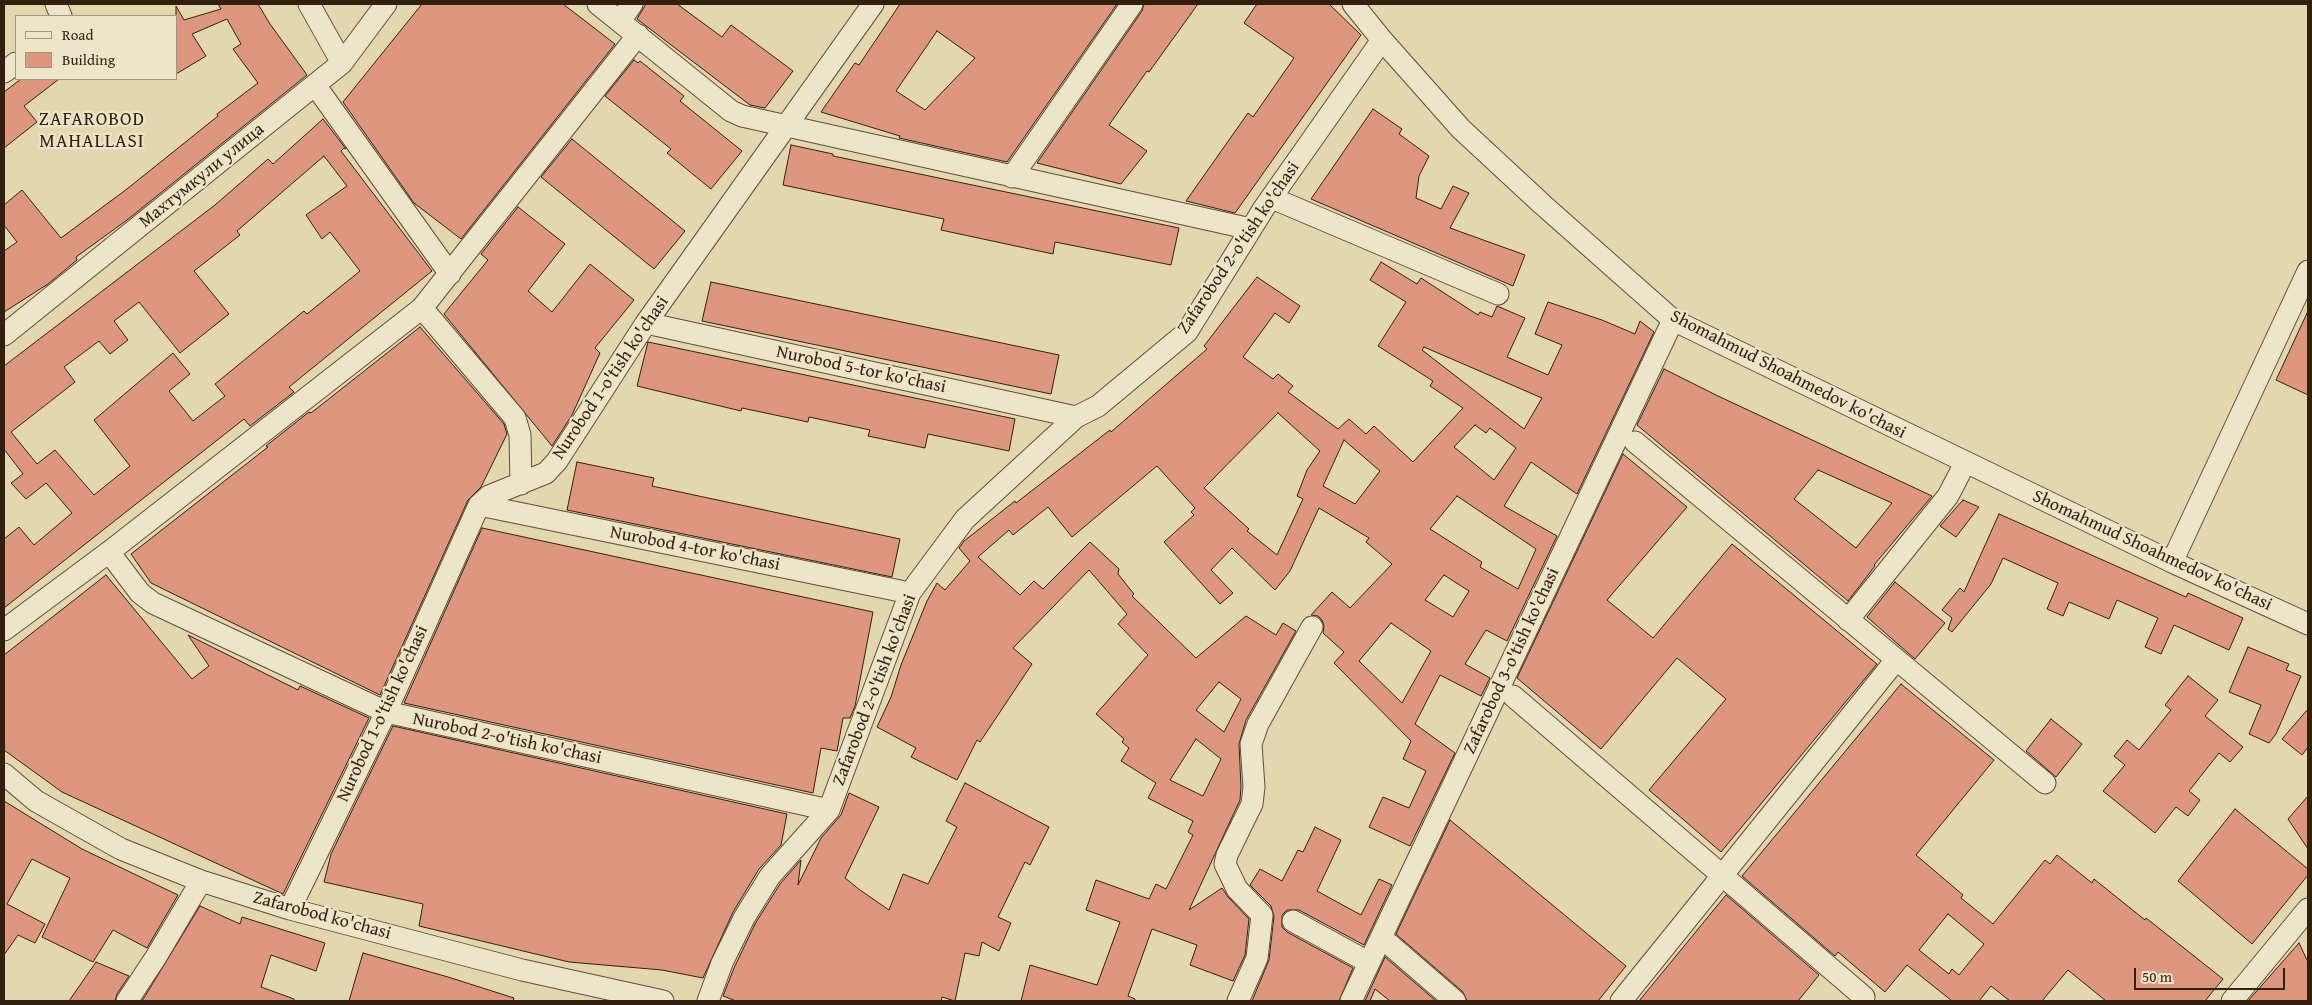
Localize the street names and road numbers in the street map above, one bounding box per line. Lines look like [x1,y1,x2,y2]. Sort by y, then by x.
street label: Махтумкули улица [135,119,269,233]
street label: Zafarobod 2-o'tish ko'chasi [1173,158,1305,338]
street label: Nurobod 1-o'tish ko'chasi [548,292,674,464]
street label: Shomahmud Shoahmedov ko'chasi [1666,306,1910,444]
street label: Nurobod 5-tor ko'chasi [774,341,948,399]
street label: Shomahmud Shoahmedov ko'chasi [2029,486,2275,616]
street label: Nurobod 4-tor ko'chasi [608,522,782,576]
street label: Zafarobod 3-o'tish ko'chasi [1459,564,1565,758]
street label: Zafarobod 2-o'tish ko'chasi [829,591,921,789]
street label: Nurobod 1-o'tish ko'chasi [333,622,433,806]
street label: Nurobod 2-o'tish ko'chasi [411,708,603,770]
street label: Zafarobod ko'chasi [251,887,393,945]

